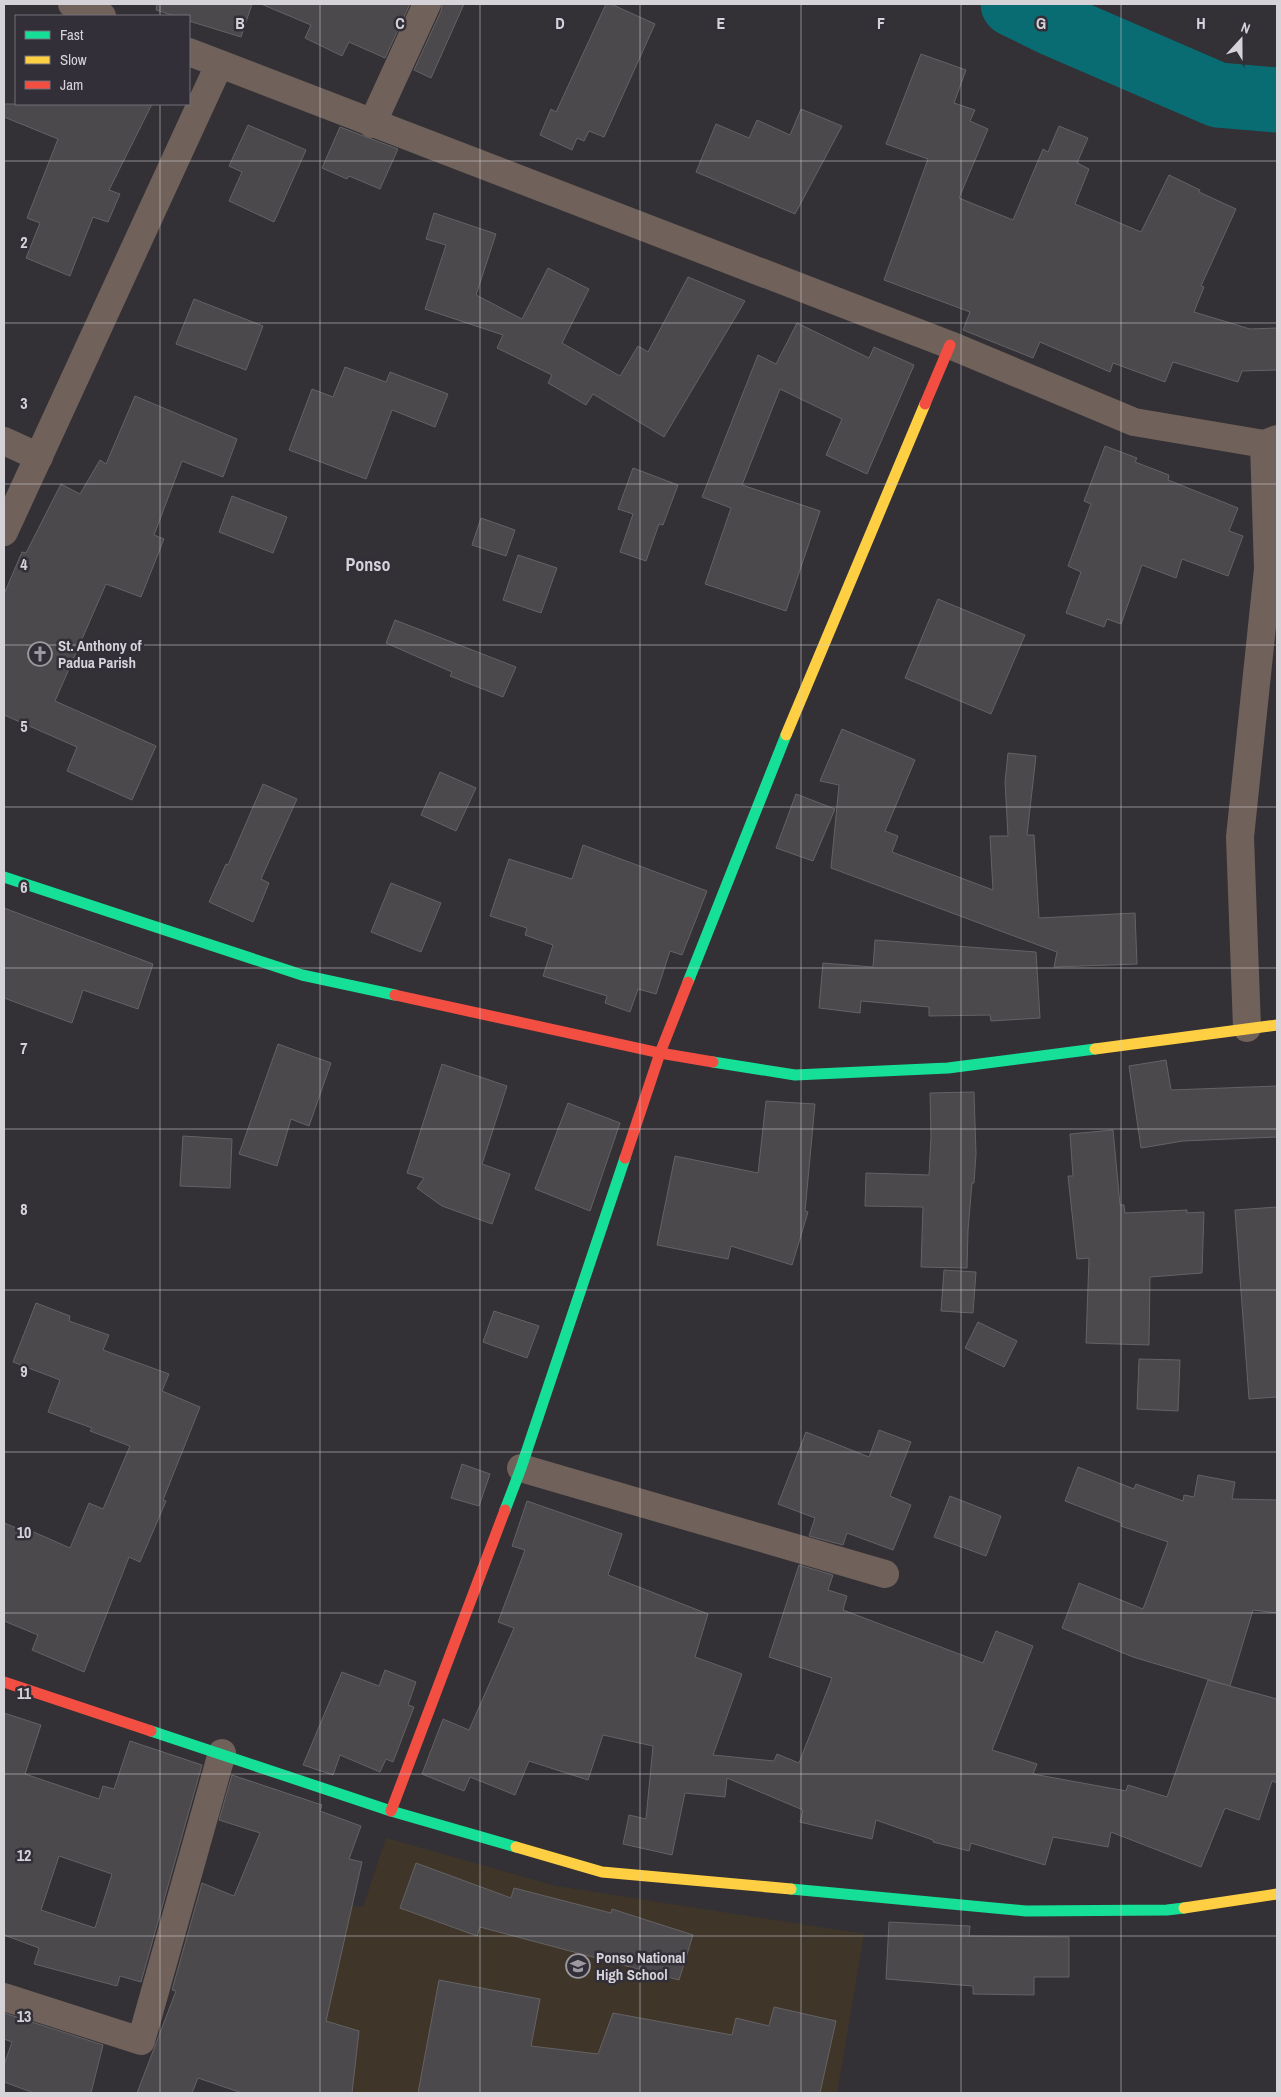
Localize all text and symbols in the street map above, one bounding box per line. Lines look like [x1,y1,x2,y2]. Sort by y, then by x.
text: B [235,12,245,34]
text: C [395,12,405,34]
text: D [555,12,565,34]
text: E [717,12,726,34]
text: F [877,12,885,34]
text: G [1036,12,1046,34]
text: H [1196,12,1206,34]
legend [15,15,190,105]
north arrow [1216,15,1266,65]
text: N [1239,18,1253,38]
text: Fast [60,24,84,45]
text: Slow [60,49,87,70]
text: Jam [60,74,83,95]
text: 2 [20,231,28,253]
text: 3 [20,392,28,414]
district label: Ponso [345,552,391,577]
text: 4 [20,553,28,575]
place label: St. Anthony of Padua Parish [58,635,143,673]
church icon: St. Anthony of Padua Parish [27,641,53,667]
text: 5 [20,715,28,737]
text: 6 [20,876,28,898]
text: 7 [20,1037,28,1059]
text: 8 [20,1198,28,1220]
text: 9 [20,1360,28,1382]
text: 10 [17,1521,31,1543]
text: 11 [17,1682,32,1704]
text: 12 [17,1844,31,1866]
place label: Ponso National High School [596,1947,686,1985]
school or university icon: Ponso National High School [565,1953,591,1979]
text: 13 [17,2005,31,2027]

